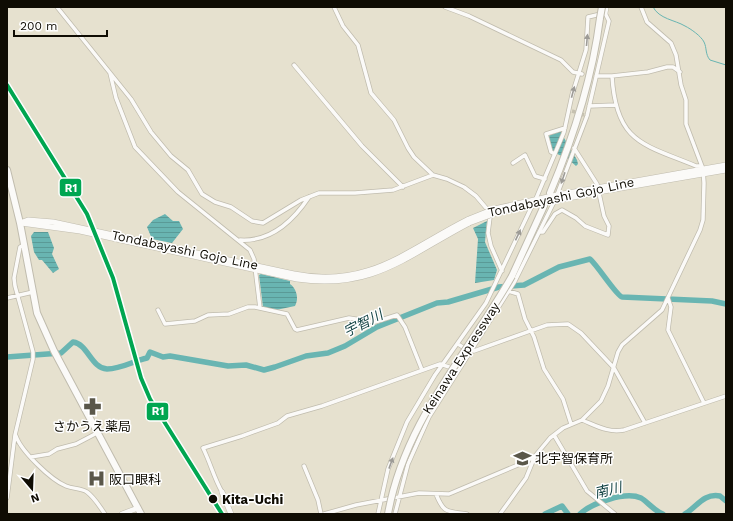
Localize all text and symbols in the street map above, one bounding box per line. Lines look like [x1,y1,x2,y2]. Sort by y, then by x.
scale bar [14,12,107,38]
text: 200 m [20,19,57,33]
one-way arrow [584,34,591,46]
one-way arrow [570,86,576,98]
one-way arrow [560,173,566,185]
street label: Tondabayashi Gojo Line [486,174,636,220]
line badge: R1 [59,178,82,197]
text: R1 [65,182,77,195]
street label: Tondabayashi Gojo Line [110,227,260,273]
one-way arrow [515,230,521,241]
street label: Keinawa Expressway [419,299,503,417]
water label: 宇智川 [341,305,387,340]
pharmacy icon: さかうえ薬局 [82,397,102,417]
line badge: R1 [146,402,169,421]
text: R1 [152,405,164,418]
place label: さかうえ薬局 [53,419,131,434]
school or university icon: 北宇智保育所 [512,448,532,468]
place label: 北宇智保育所 [535,451,613,466]
one-way arrow [388,456,394,468]
north arrow [12,469,52,509]
hospital icon: 阪口眼科 [86,469,106,489]
place label: 阪口眼科 [109,472,161,487]
water label: 南川 [593,479,625,501]
text: N [29,491,41,505]
place label: Kita-Uchi [222,492,283,507]
marker: Kita-Uchi [207,493,219,505]

